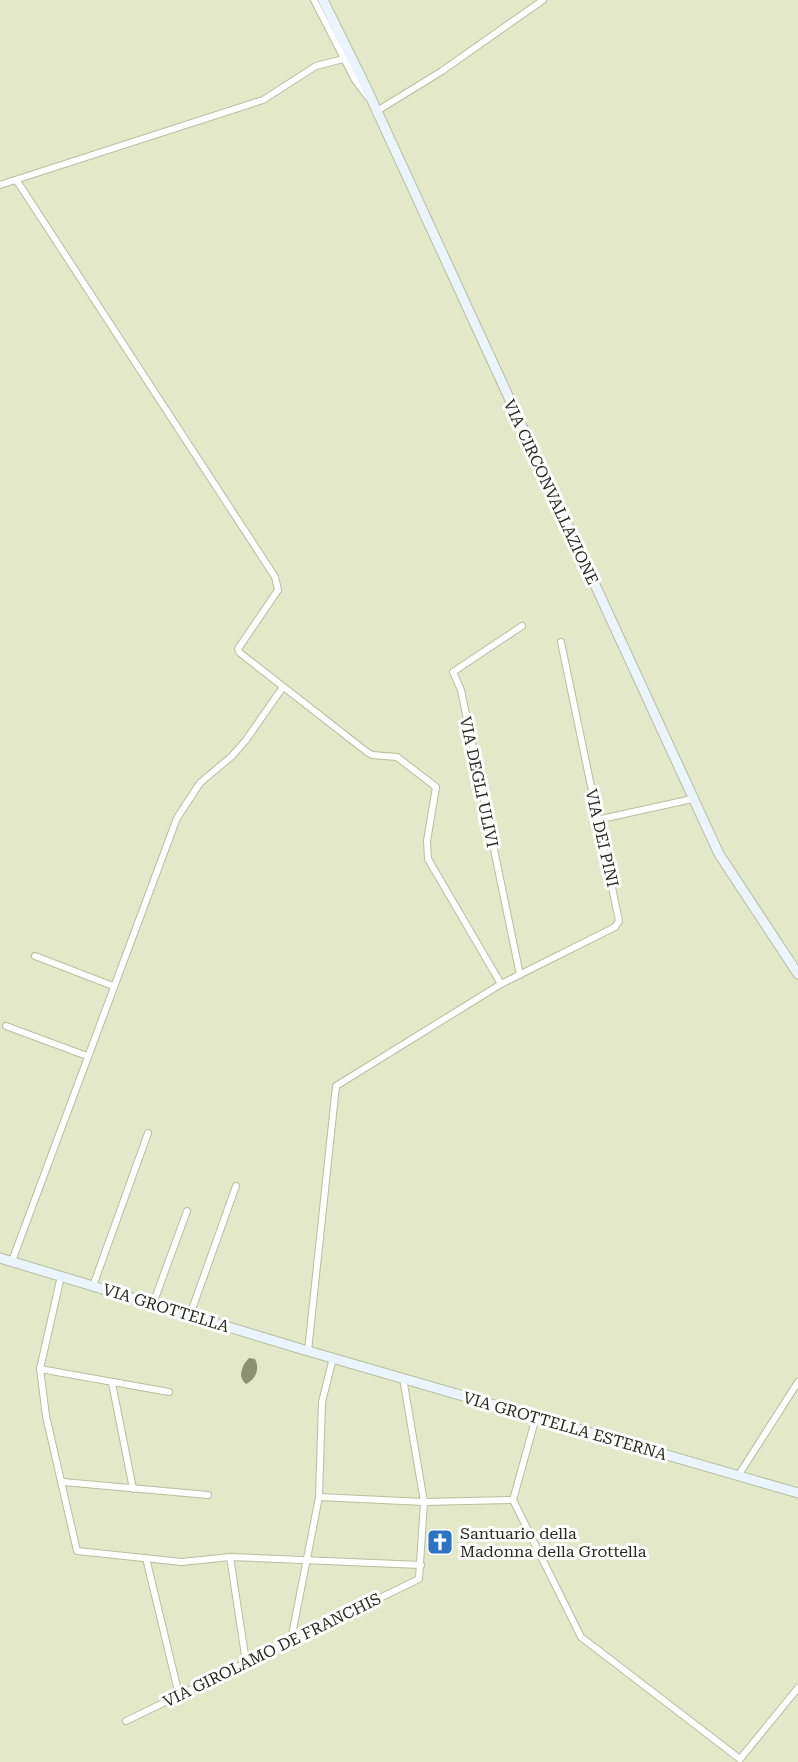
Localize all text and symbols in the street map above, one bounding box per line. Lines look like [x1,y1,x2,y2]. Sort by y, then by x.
street label: VIA CIRCONVALLAZIONE [500,396,602,588]
street label: VIA DEGLI ULIVI [456,715,502,849]
street label: VIA DEI PINI [581,787,623,889]
street label: VIA GROTTELLA [101,1280,232,1336]
street label: VIA GROTTELLA ESTERNA [461,1388,670,1464]
place label: Santuario della Madonna della Grottella [460,1524,647,1561]
church icon: Santuario della Madonna della Grottella [425,1527,455,1557]
street label: VIA GIROLAMO DE FRANCHIS [160,1589,384,1711]

